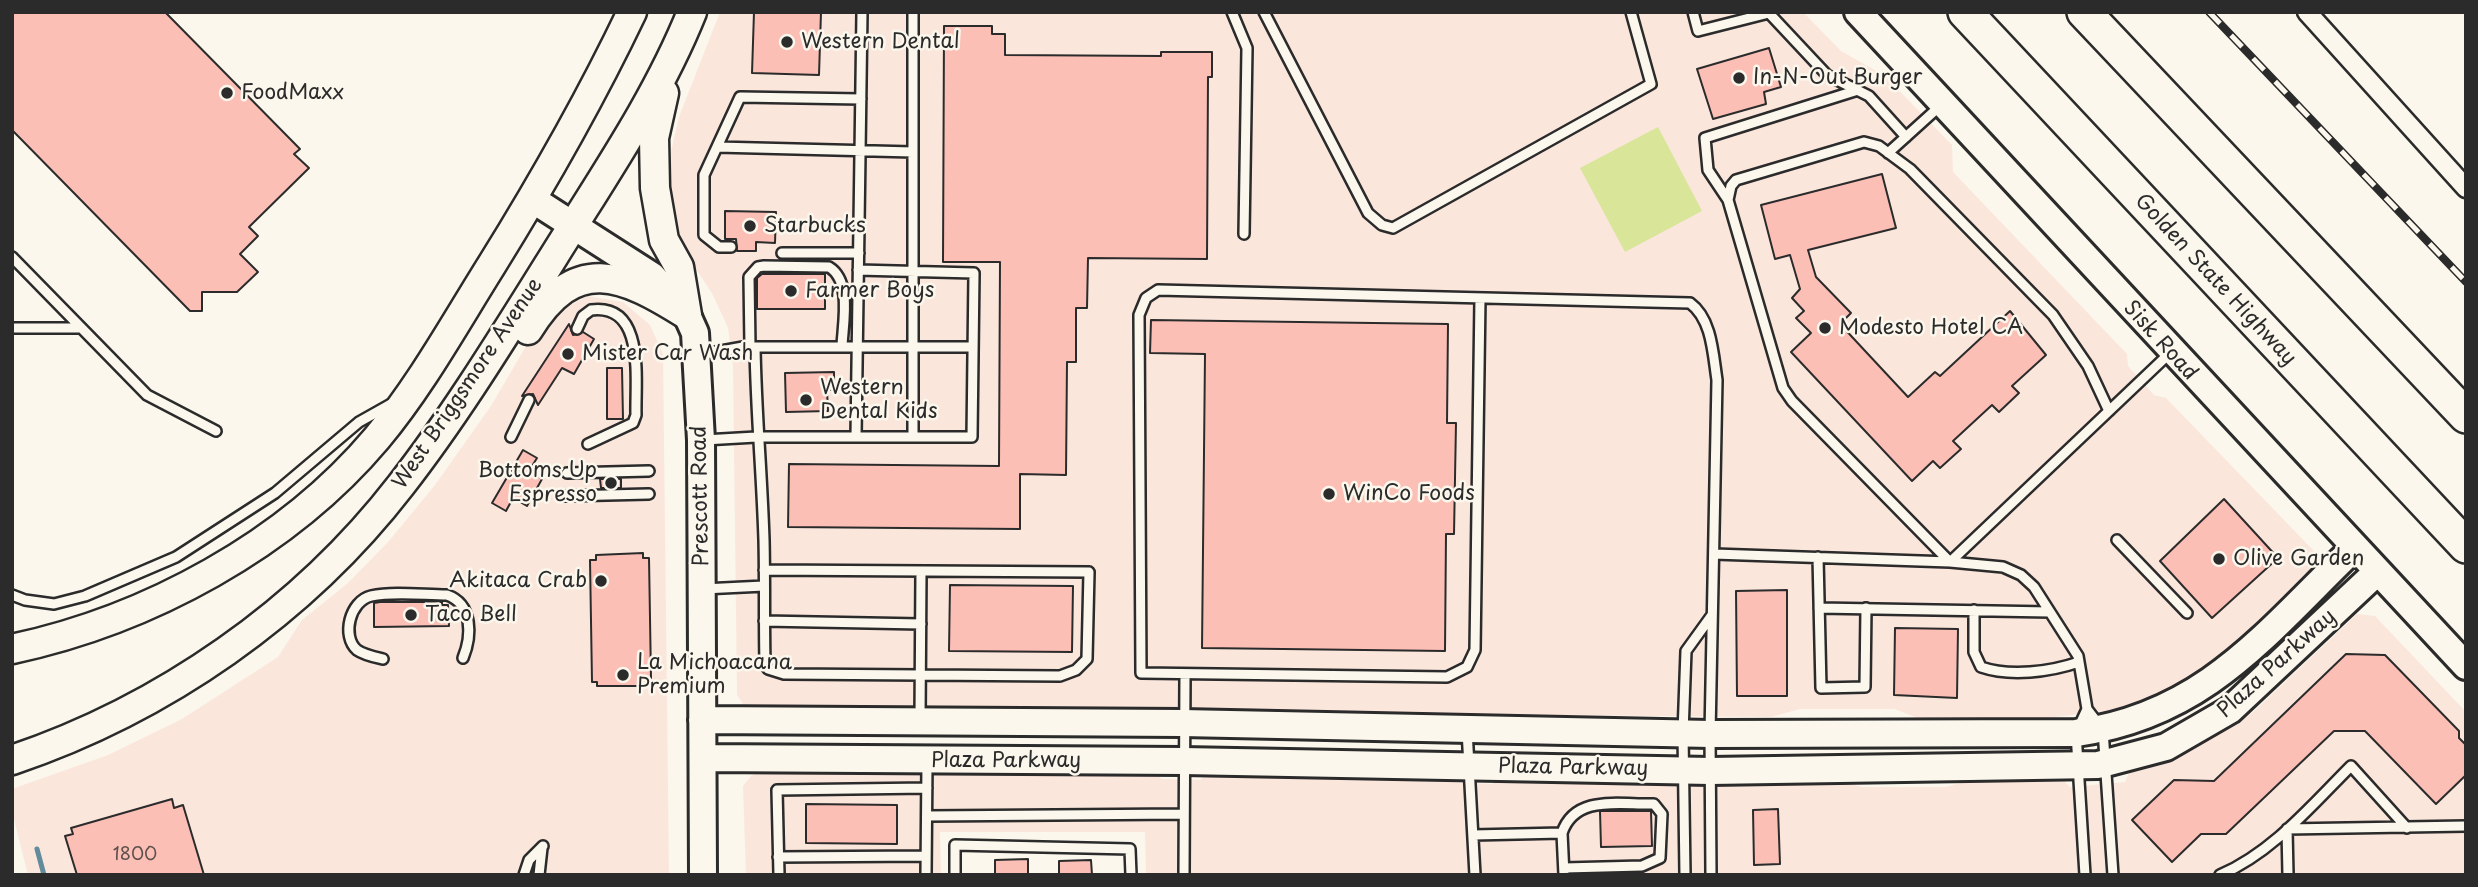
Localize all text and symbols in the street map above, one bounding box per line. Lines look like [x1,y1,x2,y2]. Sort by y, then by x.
place label: Western Dental [801,29,960,55]
marker: Western Dental [779,34,795,50]
place label: In-N-Out Burger [1753,65,1922,91]
marker: In-N-Out Burger [1731,70,1747,86]
place label: FoodMaxx [241,80,344,106]
marker: FoodMaxx [219,85,235,101]
street label: Golden State Highway [2129,189,2301,371]
place label: Starbucks [764,213,866,239]
marker: Starbucks [742,218,758,234]
street label: West Briggsmore Avenue [388,274,548,494]
place label: Farmer Boys [805,278,934,304]
marker: Farmer Boys [783,283,799,299]
street label: Sisk Road [2118,296,2202,386]
place label: Modesto Hotel CA [1839,315,2023,341]
marker: Modesto Hotel CA [1817,320,1833,336]
place label: Mister Car Wash [582,341,753,367]
marker: Mister Car Wash [560,346,576,362]
place label: Western Dental Kids [820,375,938,425]
marker: Western Dental Kids [798,392,814,408]
street label: Prescott Road [687,425,715,567]
place label: Bottoms Up Espresso [478,458,597,508]
marker: Bottoms Up Espresso [603,475,619,491]
place label: WinCo Foods [1343,481,1475,507]
marker: WinCo Foods [1321,486,1337,502]
place label: Olive Garden [2233,546,2364,572]
marker: Olive Garden [2211,551,2227,567]
place label: Akitaca Crab [449,568,587,594]
marker: Akitaca Crab [593,573,609,589]
place label: Taco Bell [425,602,517,628]
street label: Plaza Parkway [2213,604,2341,724]
marker: Taco Bell [403,607,419,623]
place label: La Michoacana Premium [637,650,792,700]
marker: La Michoacana Premium [615,667,631,683]
street label: Plaza Parkway [931,748,1081,774]
street label: Plaza Parkway [1498,754,1648,782]
house number: 1800 [113,844,157,866]

